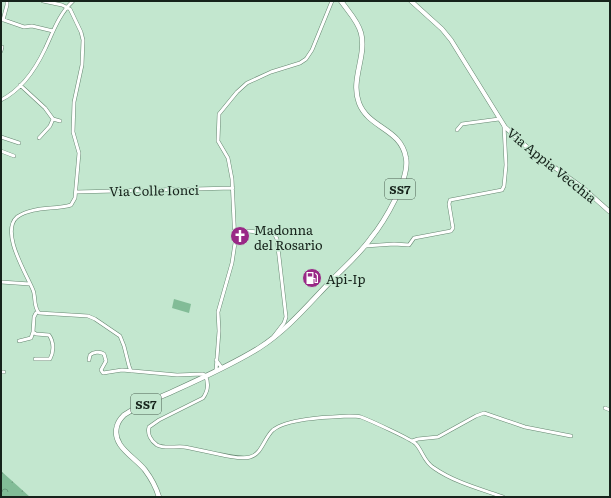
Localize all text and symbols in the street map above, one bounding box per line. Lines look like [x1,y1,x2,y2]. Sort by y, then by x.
street label: Via Appia Vecchia [503,123,601,207]
road number: SS7 [385,179,415,199]
street label: Via Colle Ionci [109,180,200,200]
place label: Madonna del Rosario [254,220,323,254]
church icon: Madonna del Rosario [229,225,251,247]
fuel station icon: Api-Ip [301,267,323,289]
place label: Api-Ip [326,269,366,288]
road number: SS7 [131,394,161,414]

